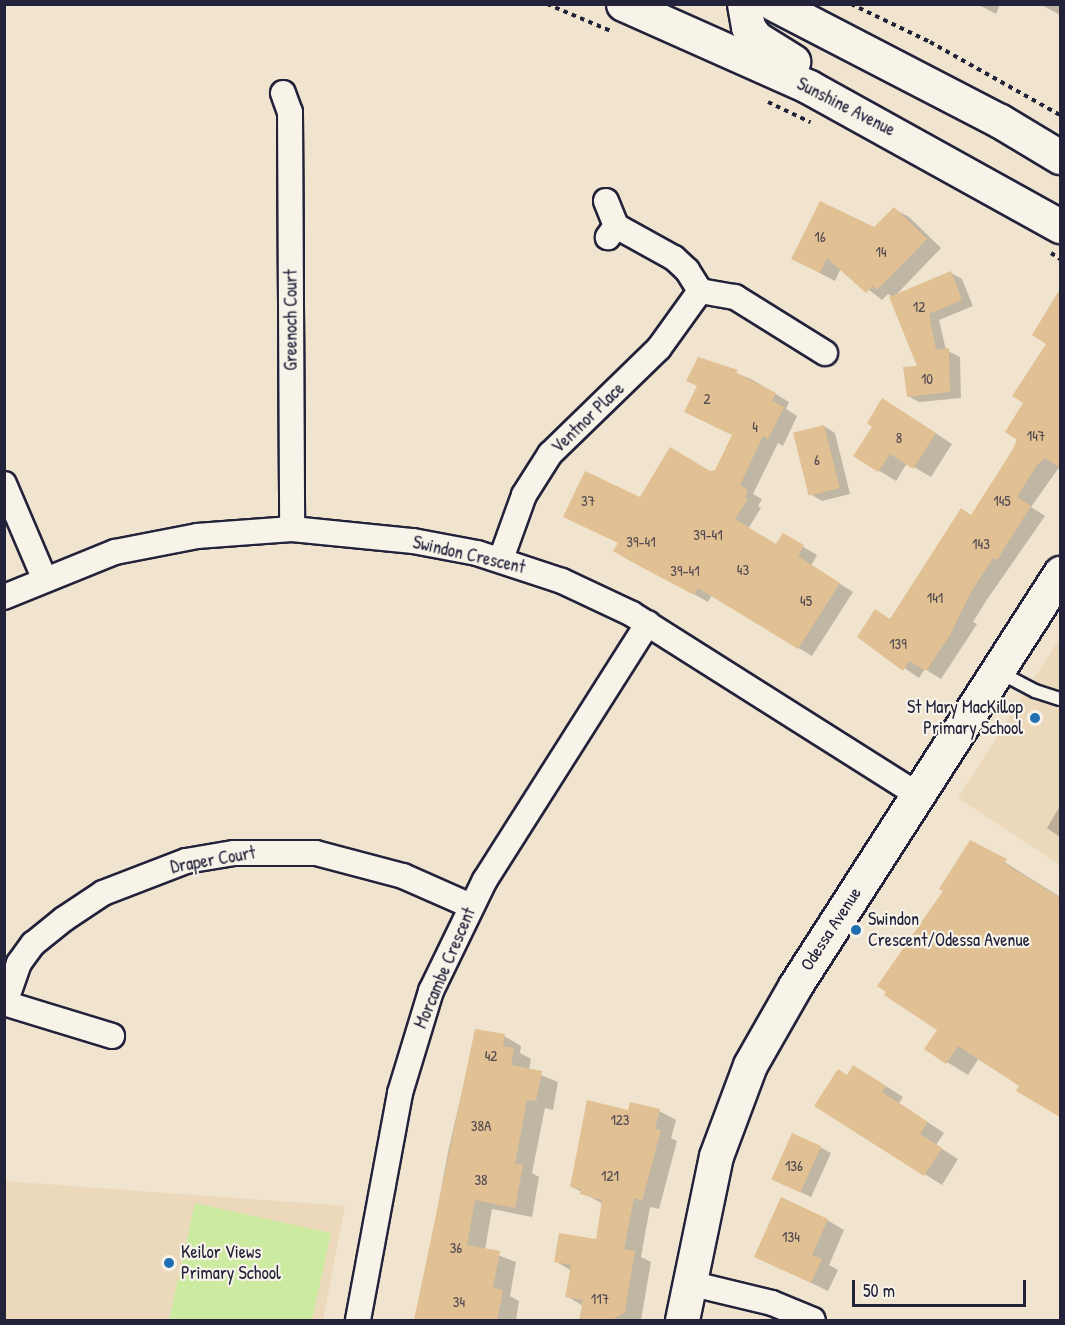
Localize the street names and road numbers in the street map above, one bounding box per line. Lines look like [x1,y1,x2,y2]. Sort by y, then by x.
street label: Sunshine Avenue [793,73,899,141]
street label: Greenoch Court [280,269,302,371]
street label: Ventnor Place [547,378,629,458]
street label: Swindon Crescent [411,532,527,578]
street label: Draper Court [169,842,257,878]
street label: Odessa Avenue [796,883,866,975]
street label: Morcambe Crescent [410,904,480,1032]

